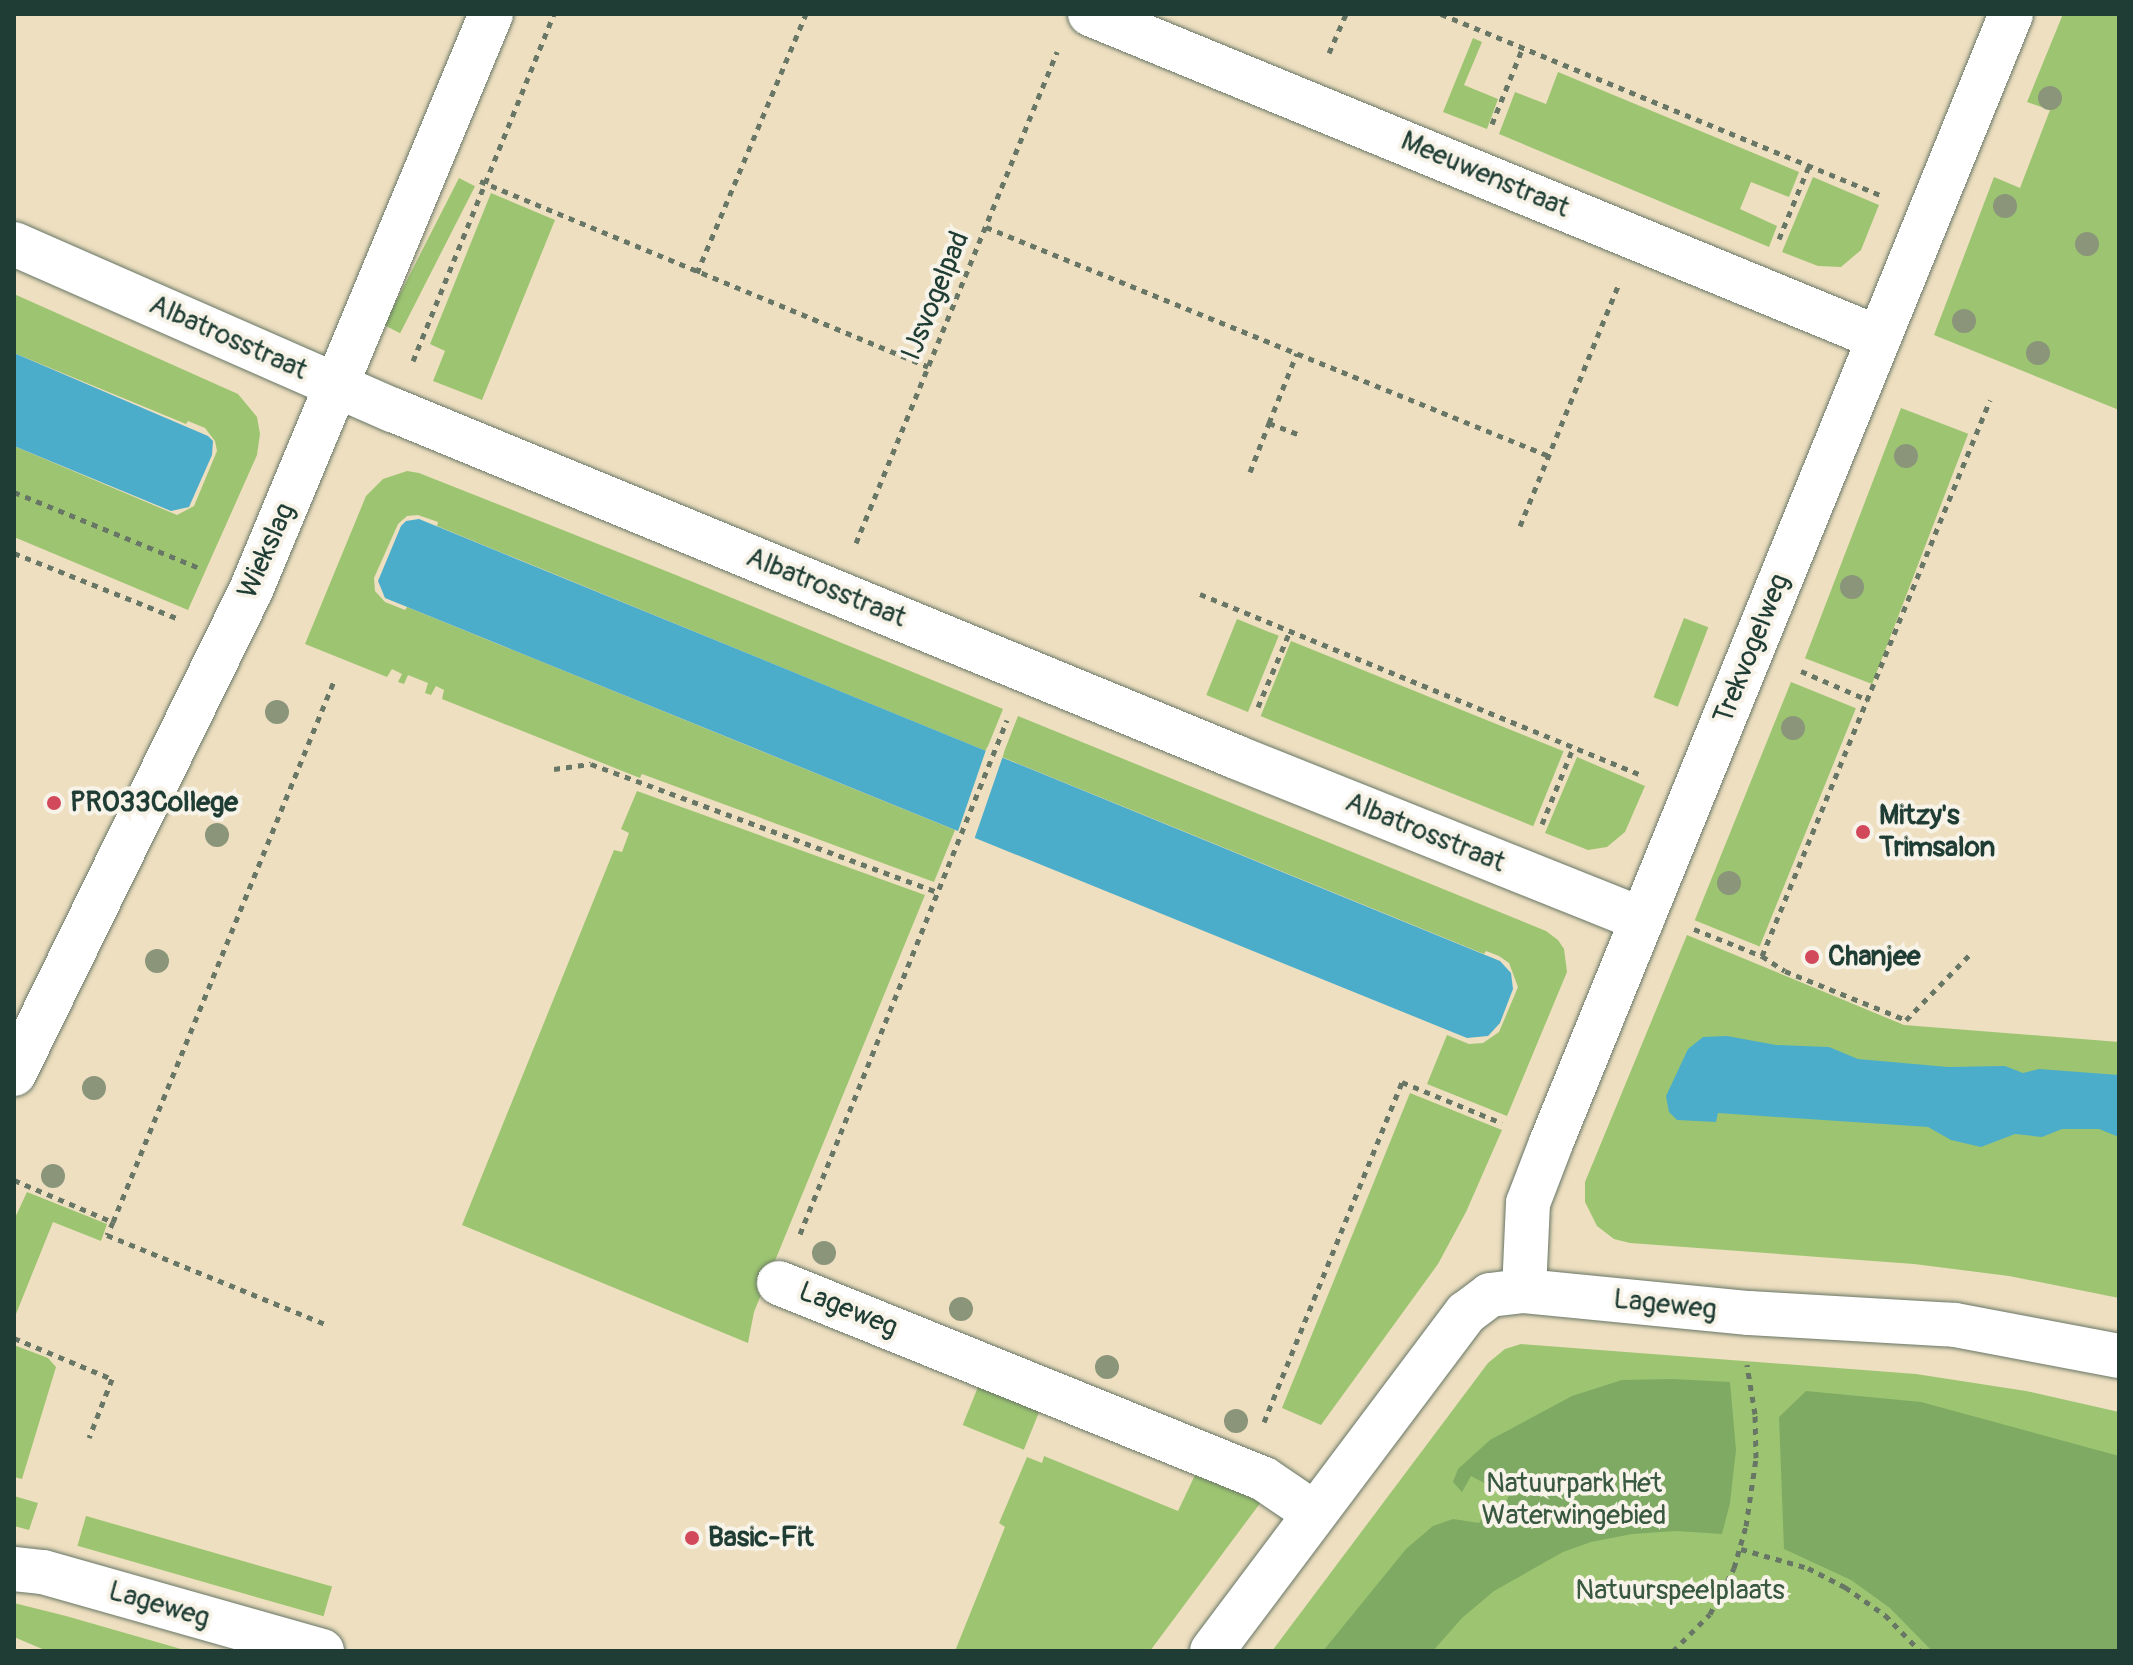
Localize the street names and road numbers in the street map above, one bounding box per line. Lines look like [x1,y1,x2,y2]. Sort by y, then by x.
street label: Meeuwenstraat [1396,124,1574,226]
street label: IJsvogelpad [895,227,977,365]
street label: Albatrosstraat [144,288,312,388]
street label: Wiekslag [231,498,303,604]
street label: Albatrosstraat [741,541,911,635]
street label: Trekvogelweg [1707,569,1797,729]
street label: Albatrosstraat [1340,786,1510,880]
street label: Lageweg [794,1275,902,1345]
street label: Lageweg [1612,1283,1718,1327]
street label: Lageweg [105,1575,213,1635]

